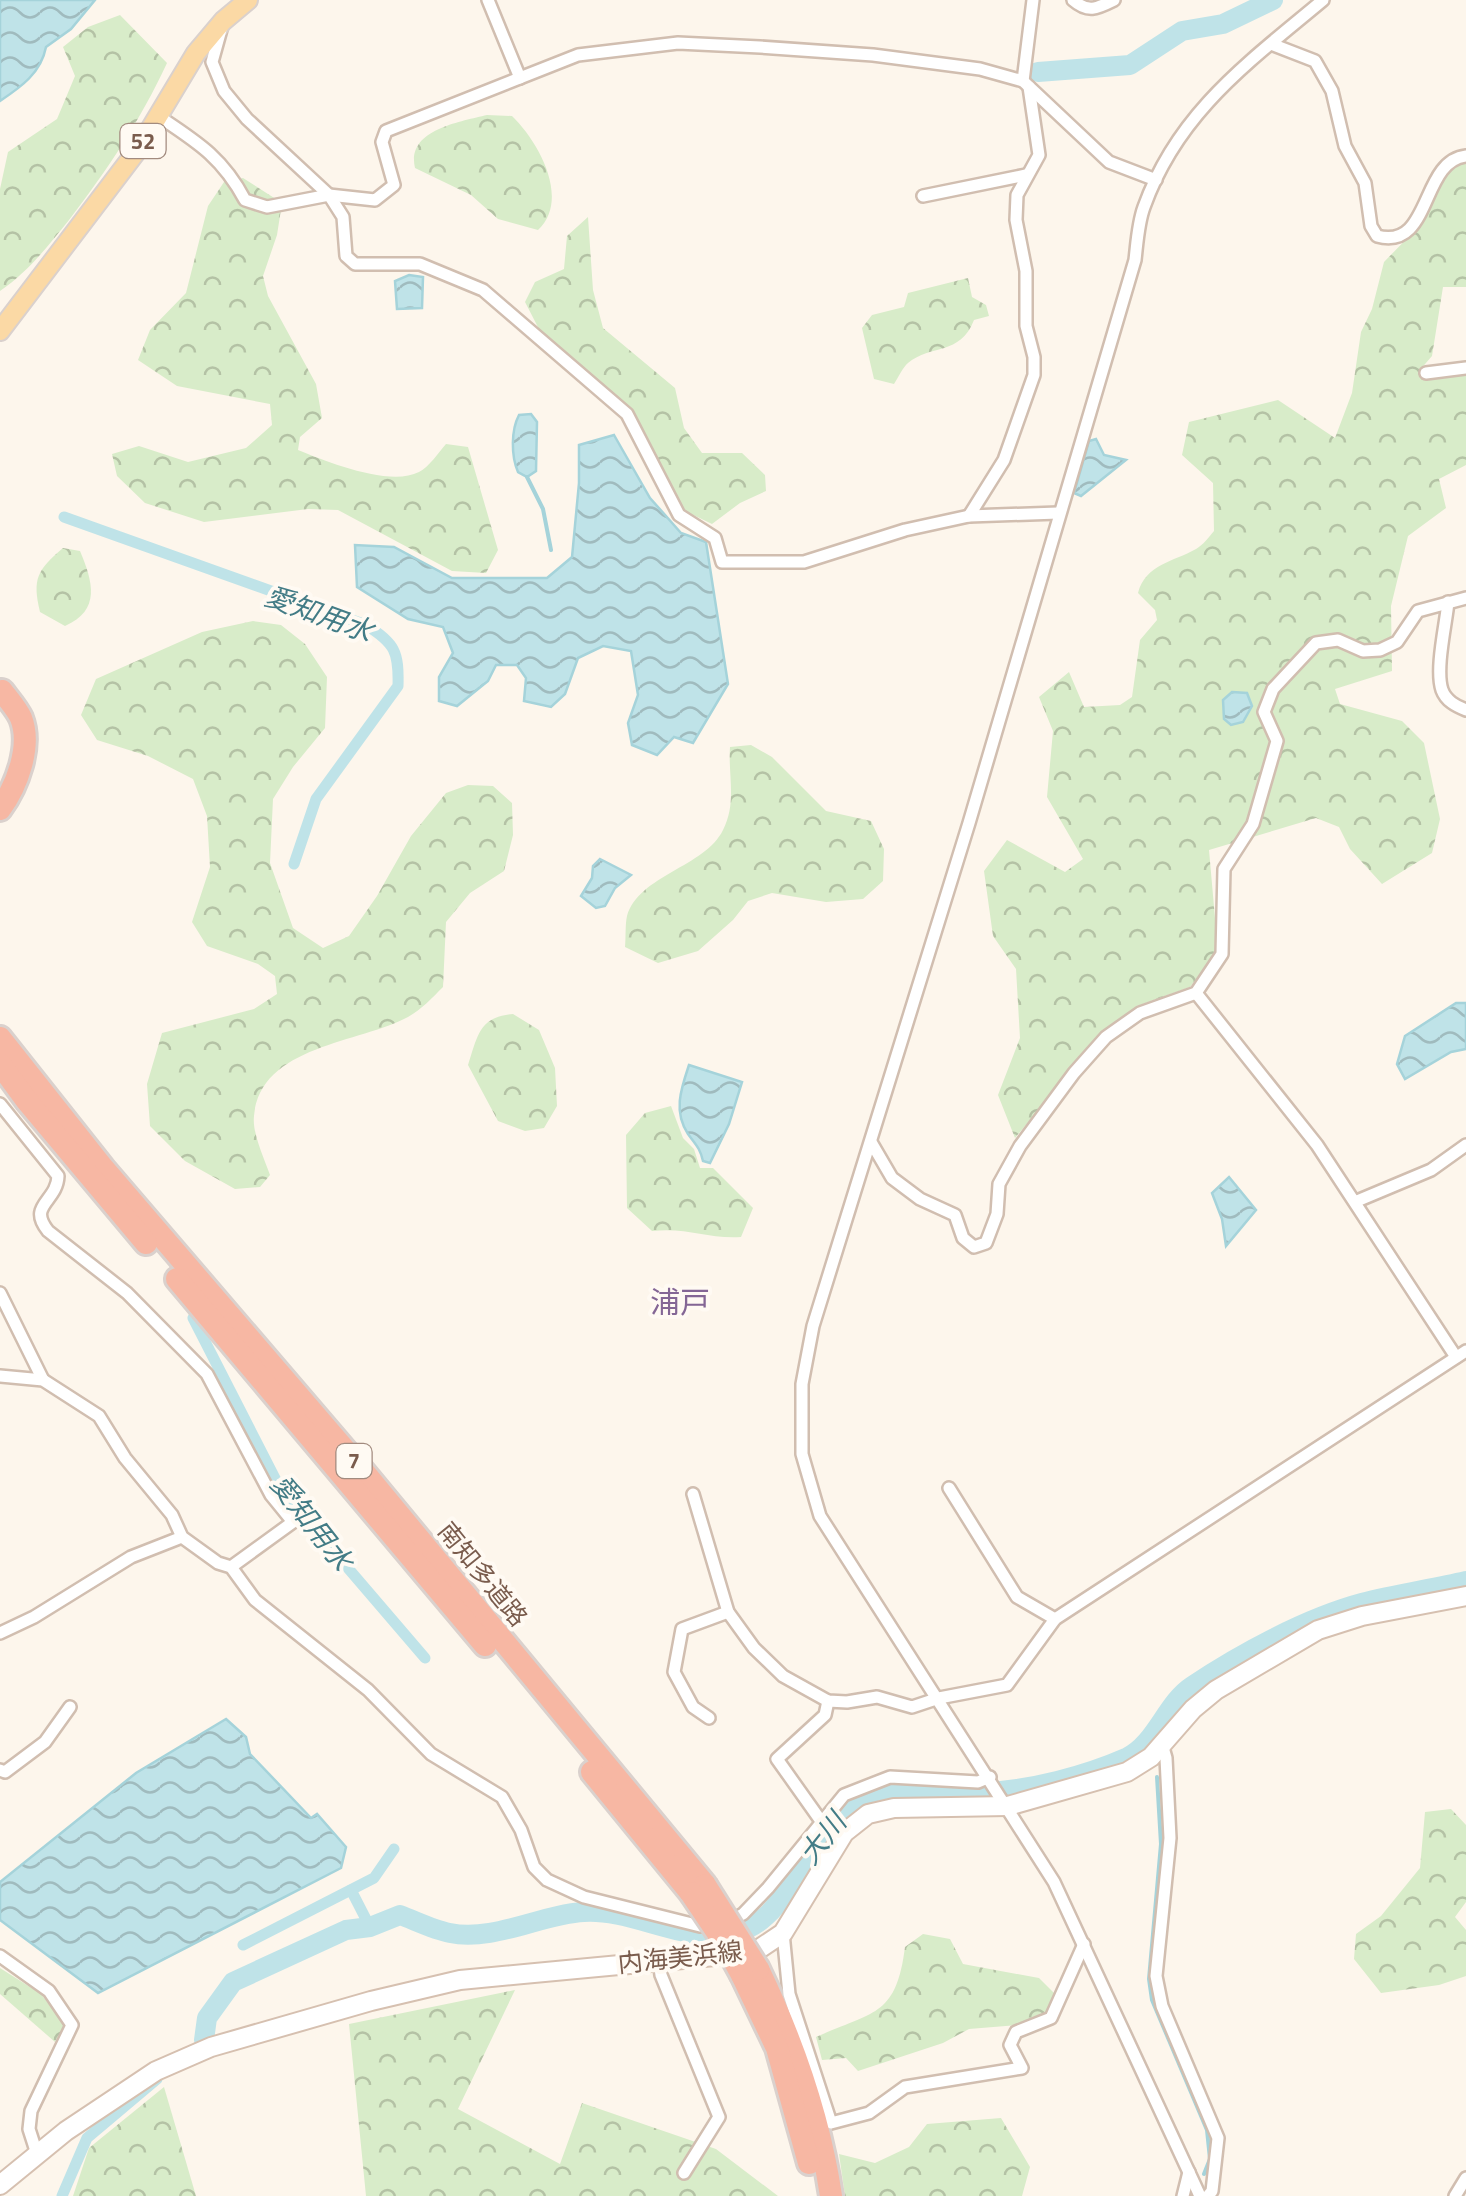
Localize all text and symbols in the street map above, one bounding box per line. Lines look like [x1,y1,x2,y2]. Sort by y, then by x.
road number: 52 [120,124,166,158]
water label: 愛知用水 [259,574,382,653]
district label: 浦戸 [650,1279,710,1325]
road number: 7 [336,1444,372,1478]
water label: 愛知用水 [261,1465,365,1582]
street label: 南知多道路 [429,1513,537,1635]
water label: 大川 [788,1800,858,1873]
street label: 内海美浜線 [616,1932,744,1982]

